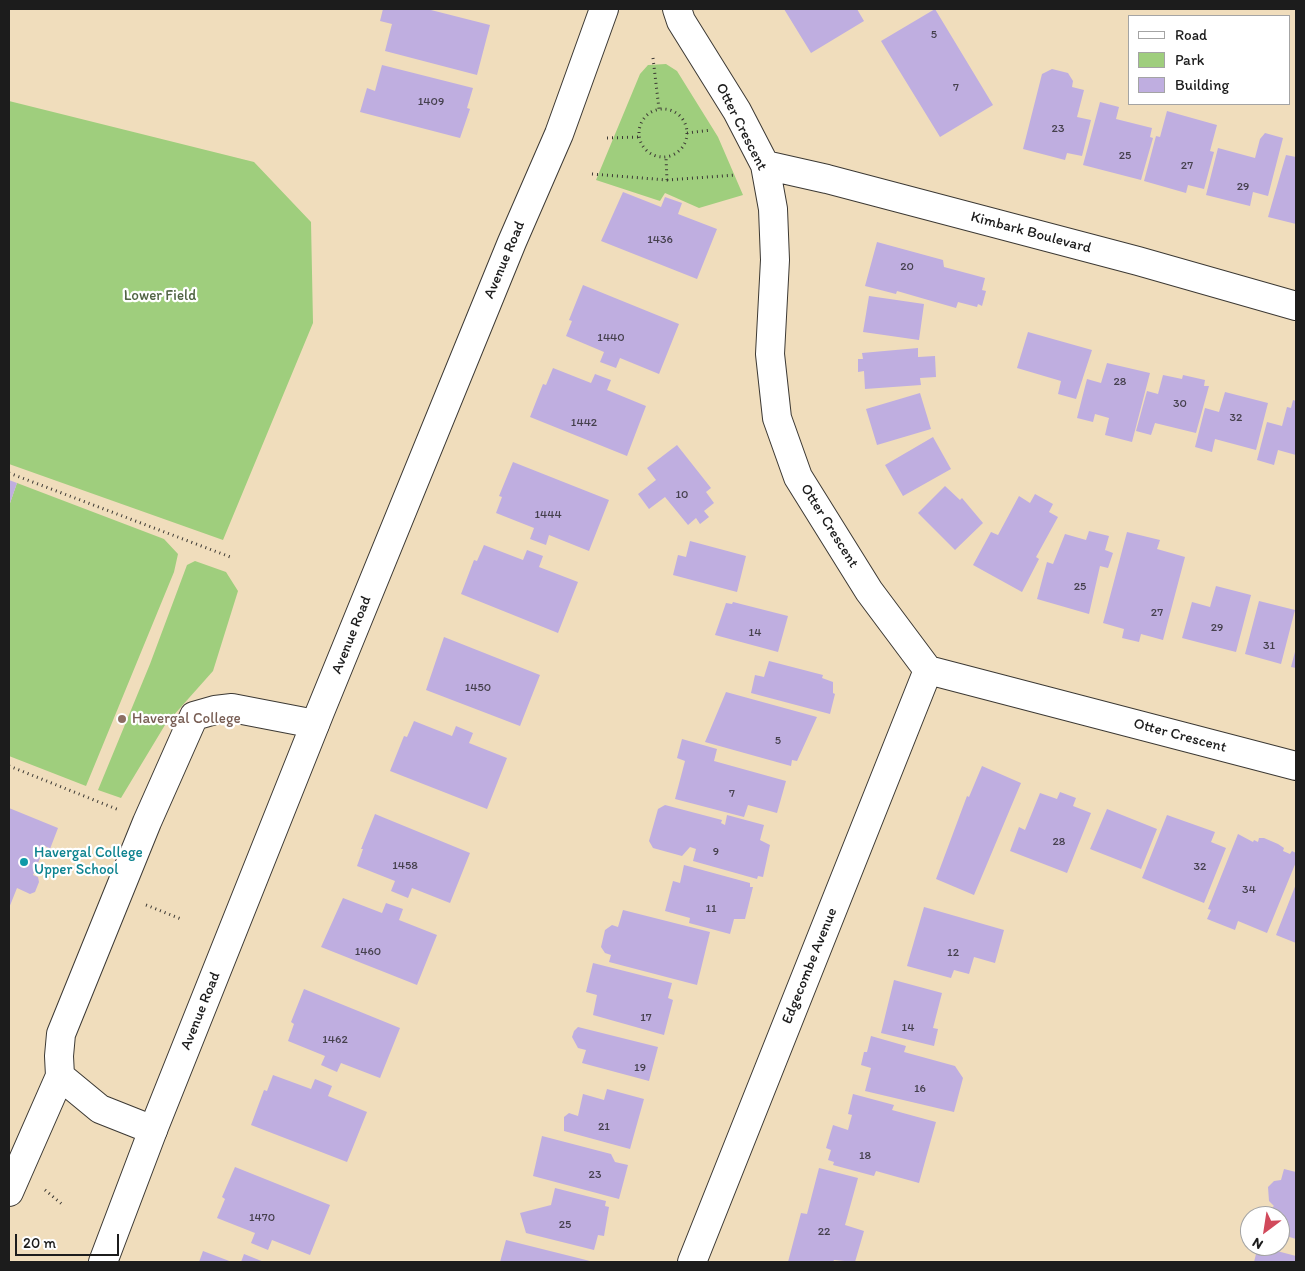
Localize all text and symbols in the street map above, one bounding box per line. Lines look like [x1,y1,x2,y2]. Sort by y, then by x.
legend [1128,15,1290,105]
text: Road [1175,26,1207,44]
house number: 5 [931,28,937,42]
text: Park [1175,51,1205,69]
text: Building [1175,76,1229,94]
street label: Otter Crescent [711,80,771,174]
house number: 7 [953,81,959,95]
house number: 1409 [418,95,444,109]
house number: 23 [1052,122,1064,136]
house number: 25 [1119,149,1131,163]
house number: 27 [1181,159,1193,173]
house number: 29 [1237,180,1249,194]
street label: Kimbark Boulevard [969,208,1093,258]
street label: Avenue Road [481,218,529,302]
house number: 1436 [647,233,673,247]
house number: 20 [900,260,914,274]
park label: Lower Field [124,287,196,305]
house number: 1440 [597,331,625,345]
house number: 28 [1114,375,1126,389]
house number: 30 [1173,397,1187,411]
house number: 32 [1230,411,1242,425]
house number: 1442 [571,416,597,430]
street label: Otter Crescent [796,481,862,571]
house number: 10 [676,488,688,502]
house number: 1444 [534,508,562,522]
house number: 25 [1074,580,1086,594]
street label: Avenue Road [328,593,376,677]
house number: 27 [1151,606,1163,620]
house number: 29 [1211,621,1223,635]
house number: 14 [749,626,761,640]
house number: 31 [1263,639,1275,653]
house number: 1450 [465,681,491,695]
place label: Havergal College [132,710,241,728]
marker: Havergal College [116,713,128,725]
street label: Otter Crescent [1132,715,1228,757]
house number: 5 [775,734,781,748]
house number: 7 [729,787,735,801]
house number: 28 [1053,835,1065,849]
place label: Havergal College Upper School [34,844,143,879]
house number: 9 [713,845,719,859]
marker: Havergal College Upper School [18,856,30,868]
house number: 1458 [392,859,418,873]
house number: 32 [1194,860,1206,874]
house number: 34 [1242,883,1256,897]
house number: 11 [705,902,717,916]
street label: Edgecombe Avenue [778,905,842,1027]
house number: 1460 [355,945,381,959]
house number: 12 [947,946,959,960]
street label: Avenue Road [177,969,225,1053]
house number: 17 [640,1011,652,1025]
house number: 14 [902,1021,914,1035]
house number: 1462 [322,1033,348,1047]
house number: 19 [634,1061,646,1075]
house number: 16 [914,1082,926,1096]
house number: 21 [598,1120,610,1134]
house number: 18 [859,1149,871,1163]
house number: 23 [589,1168,601,1182]
north arrow [1240,1206,1290,1256]
house number: 1470 [249,1211,275,1225]
house number: 25 [559,1218,571,1232]
scale bar [18,1224,121,1256]
house number: 22 [818,1225,830,1239]
text: 20 m [23,1234,56,1252]
text: N [1249,1234,1266,1253]

